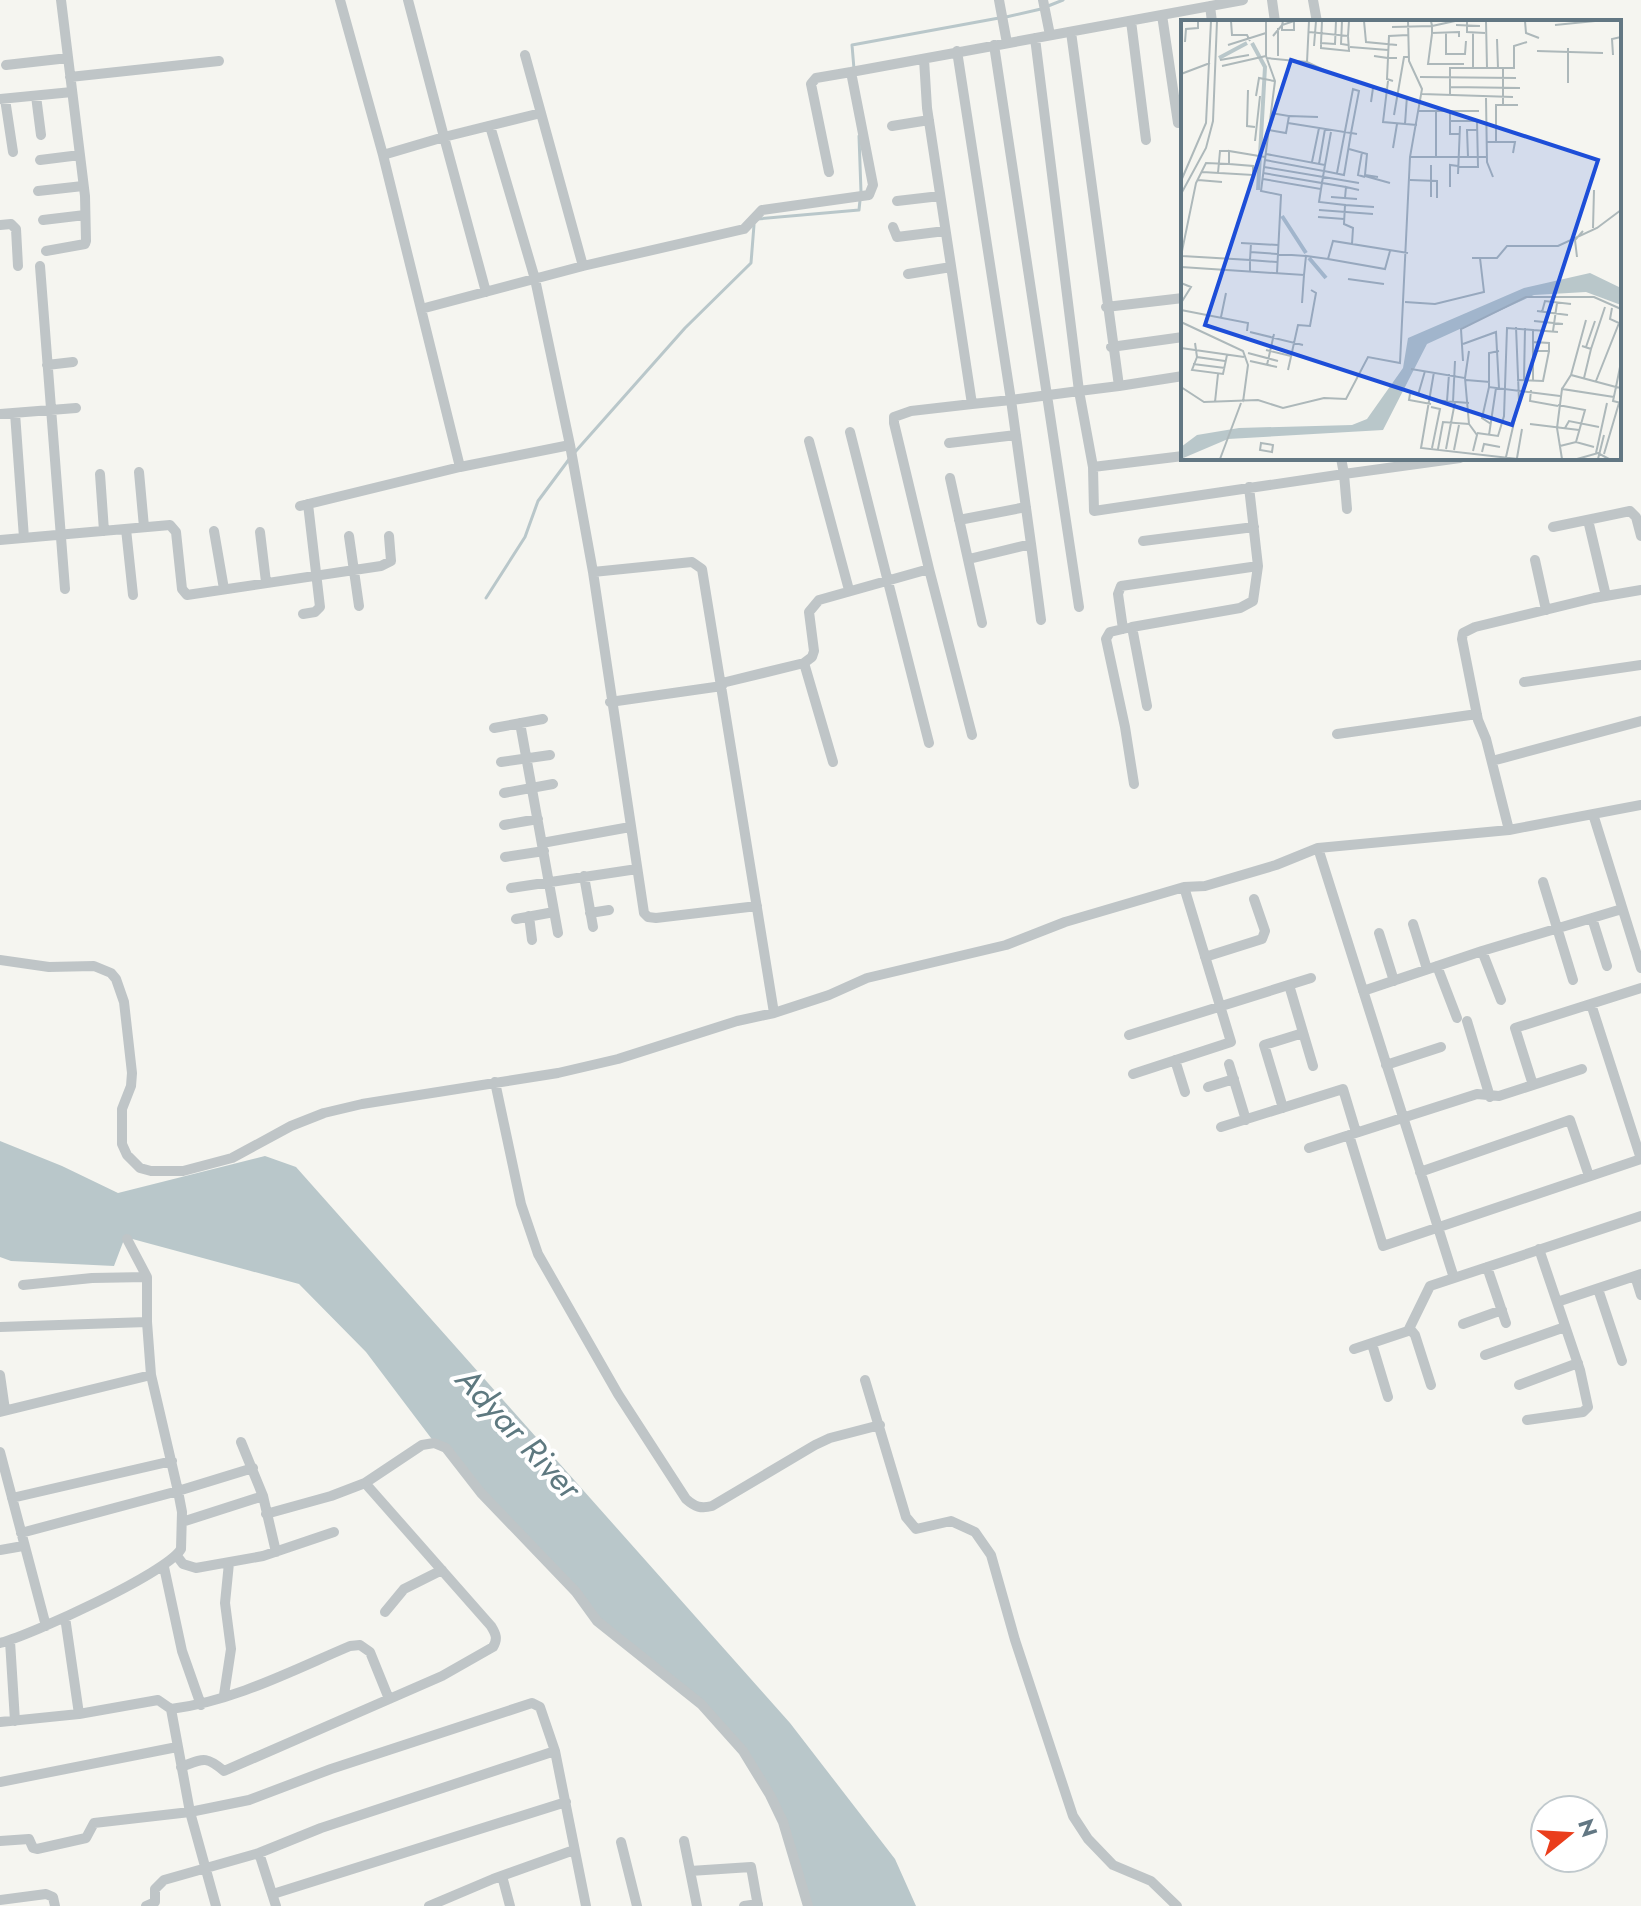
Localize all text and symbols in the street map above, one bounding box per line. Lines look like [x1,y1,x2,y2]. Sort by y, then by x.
inset map [1181,20,1621,460]
water label: Adyar River [444,1356,594,1512]
north arrow [1529,1794,1609,1874]
text: N [1570,1815,1606,1841]

